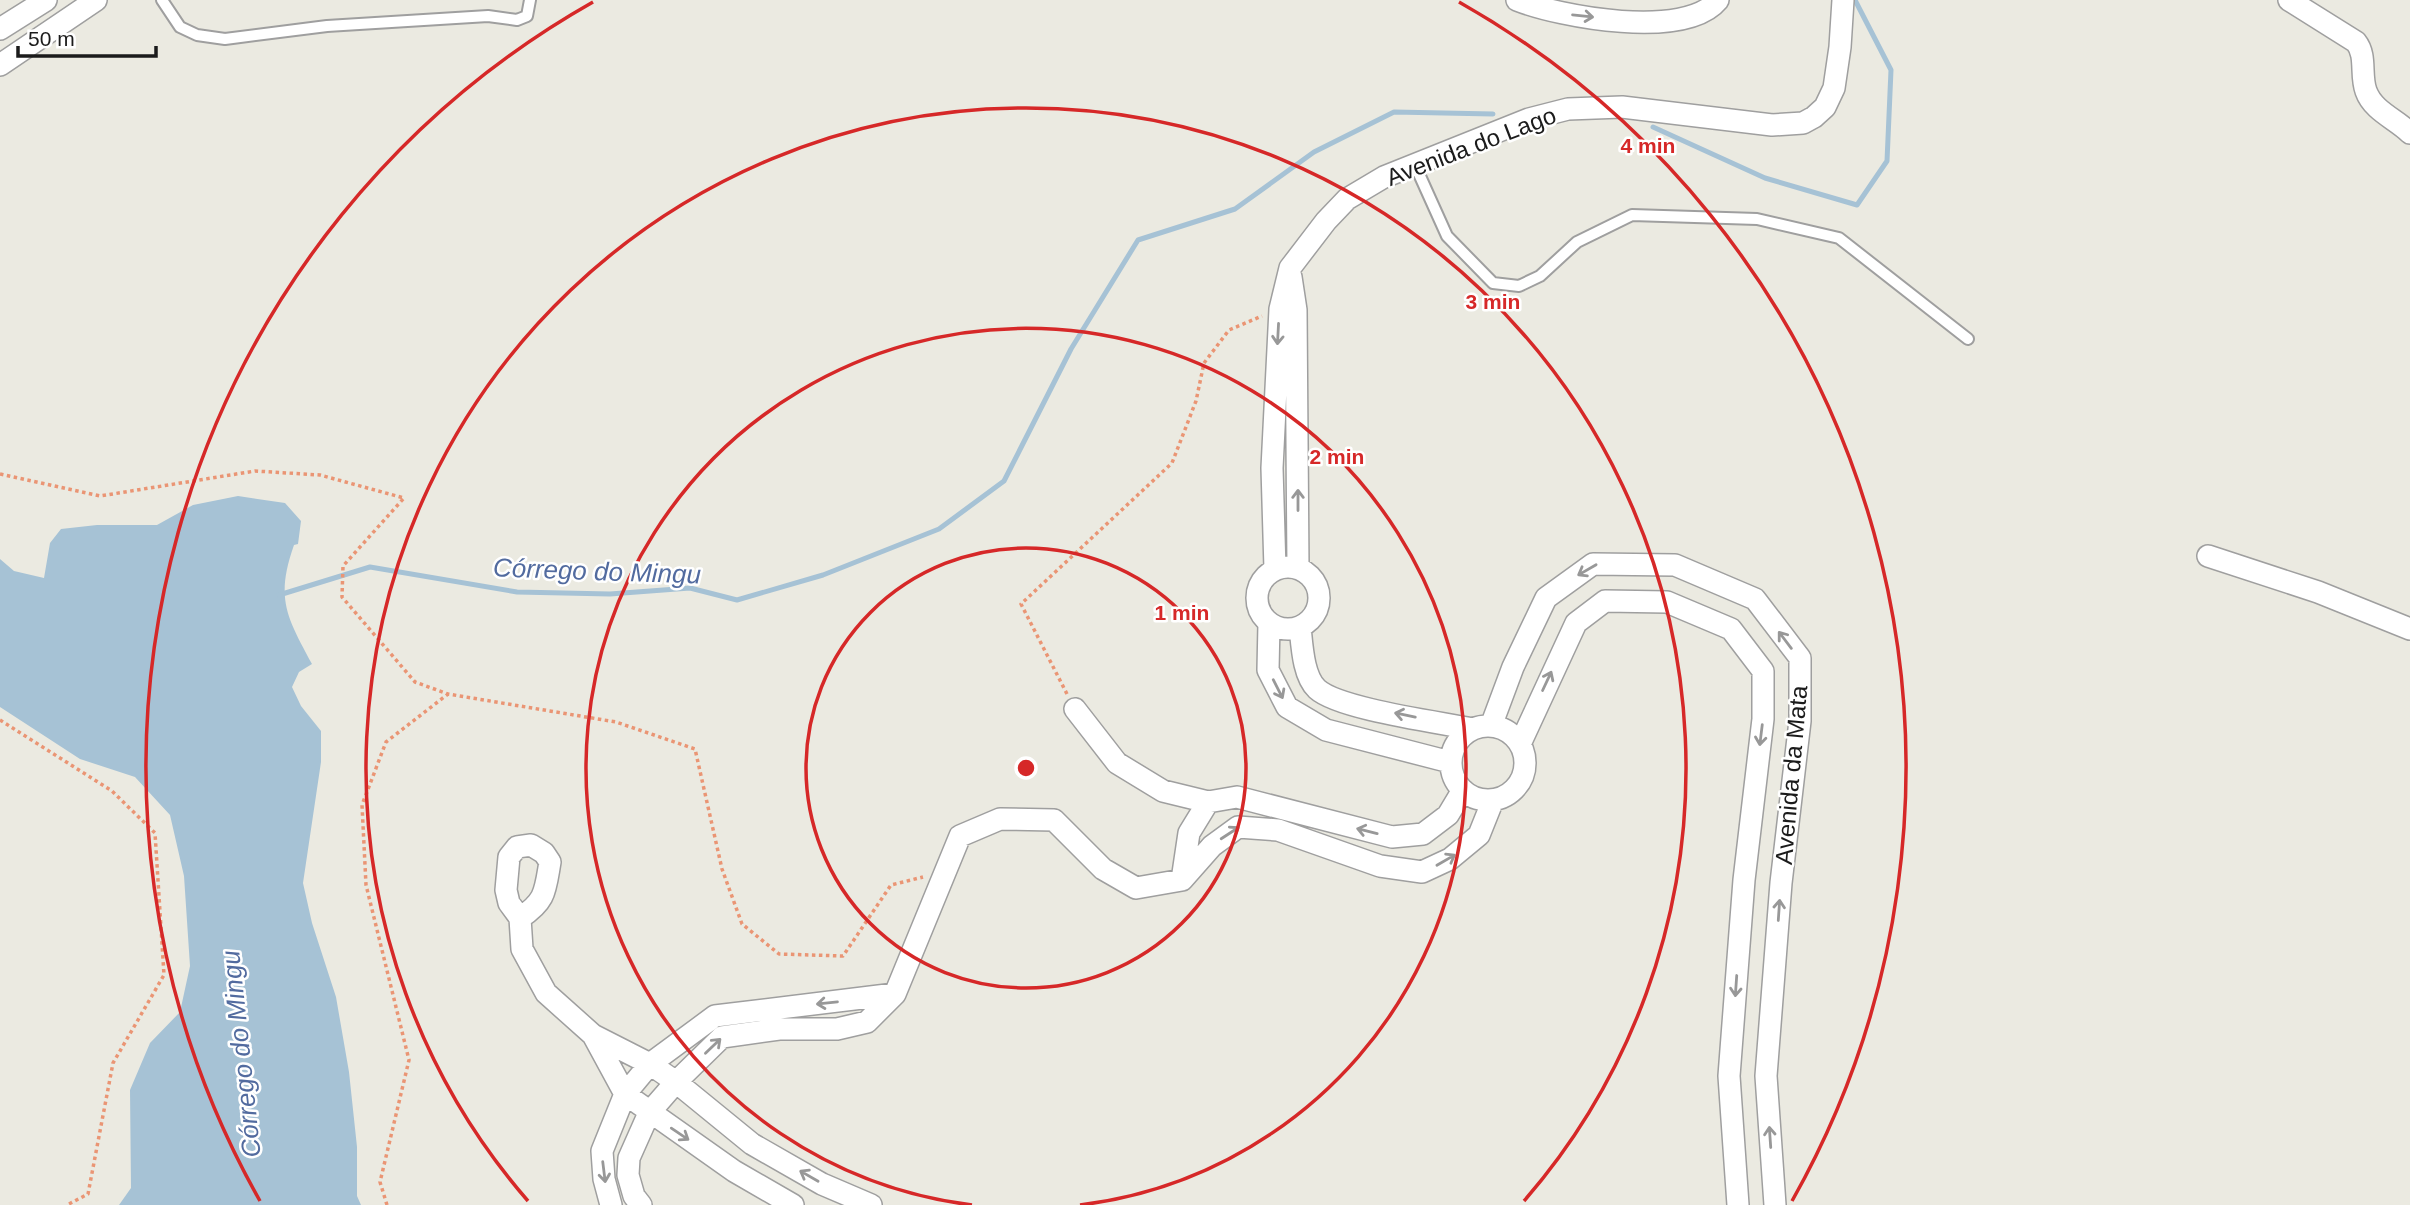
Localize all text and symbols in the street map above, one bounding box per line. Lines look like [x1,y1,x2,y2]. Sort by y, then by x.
one-way arrow [1571,10,1594,23]
scale bar [18,14,156,58]
text: 50 m [28,27,75,50]
street label: Avenida do Lago [1382,101,1560,191]
text: 4 min [1621,134,1675,157]
text: 3 min [1466,290,1520,313]
one-way arrow [1272,323,1285,346]
text: 2 min [1310,445,1364,468]
one-way arrow [1291,489,1305,512]
water label: Córrego do Mingu [492,552,702,590]
one-way arrow [1577,563,1597,577]
text: 1 min [1155,601,1209,624]
one-way arrow [1778,631,1793,649]
one-way arrow [1542,671,1555,692]
one-way arrow [1272,678,1285,699]
street label: Avenida da Mata [1770,684,1812,866]
one-way arrow [1394,708,1417,722]
one-way arrow [1755,723,1768,746]
centre of rings [1014,756,1038,780]
one-way arrow [1356,824,1379,837]
one-way arrow [1220,826,1239,841]
one-way arrow [1435,853,1455,867]
one-way arrow [1773,899,1786,922]
water label: Córrego do Mingu [215,949,267,1159]
one-way arrow [1729,974,1742,996]
one-way arrow [817,997,839,1010]
one-way arrow [704,1037,721,1054]
one-way arrow [1763,1126,1776,1149]
one-way arrow [670,1127,689,1141]
one-way arrow [598,1161,611,1183]
one-way arrow [799,1169,820,1182]

